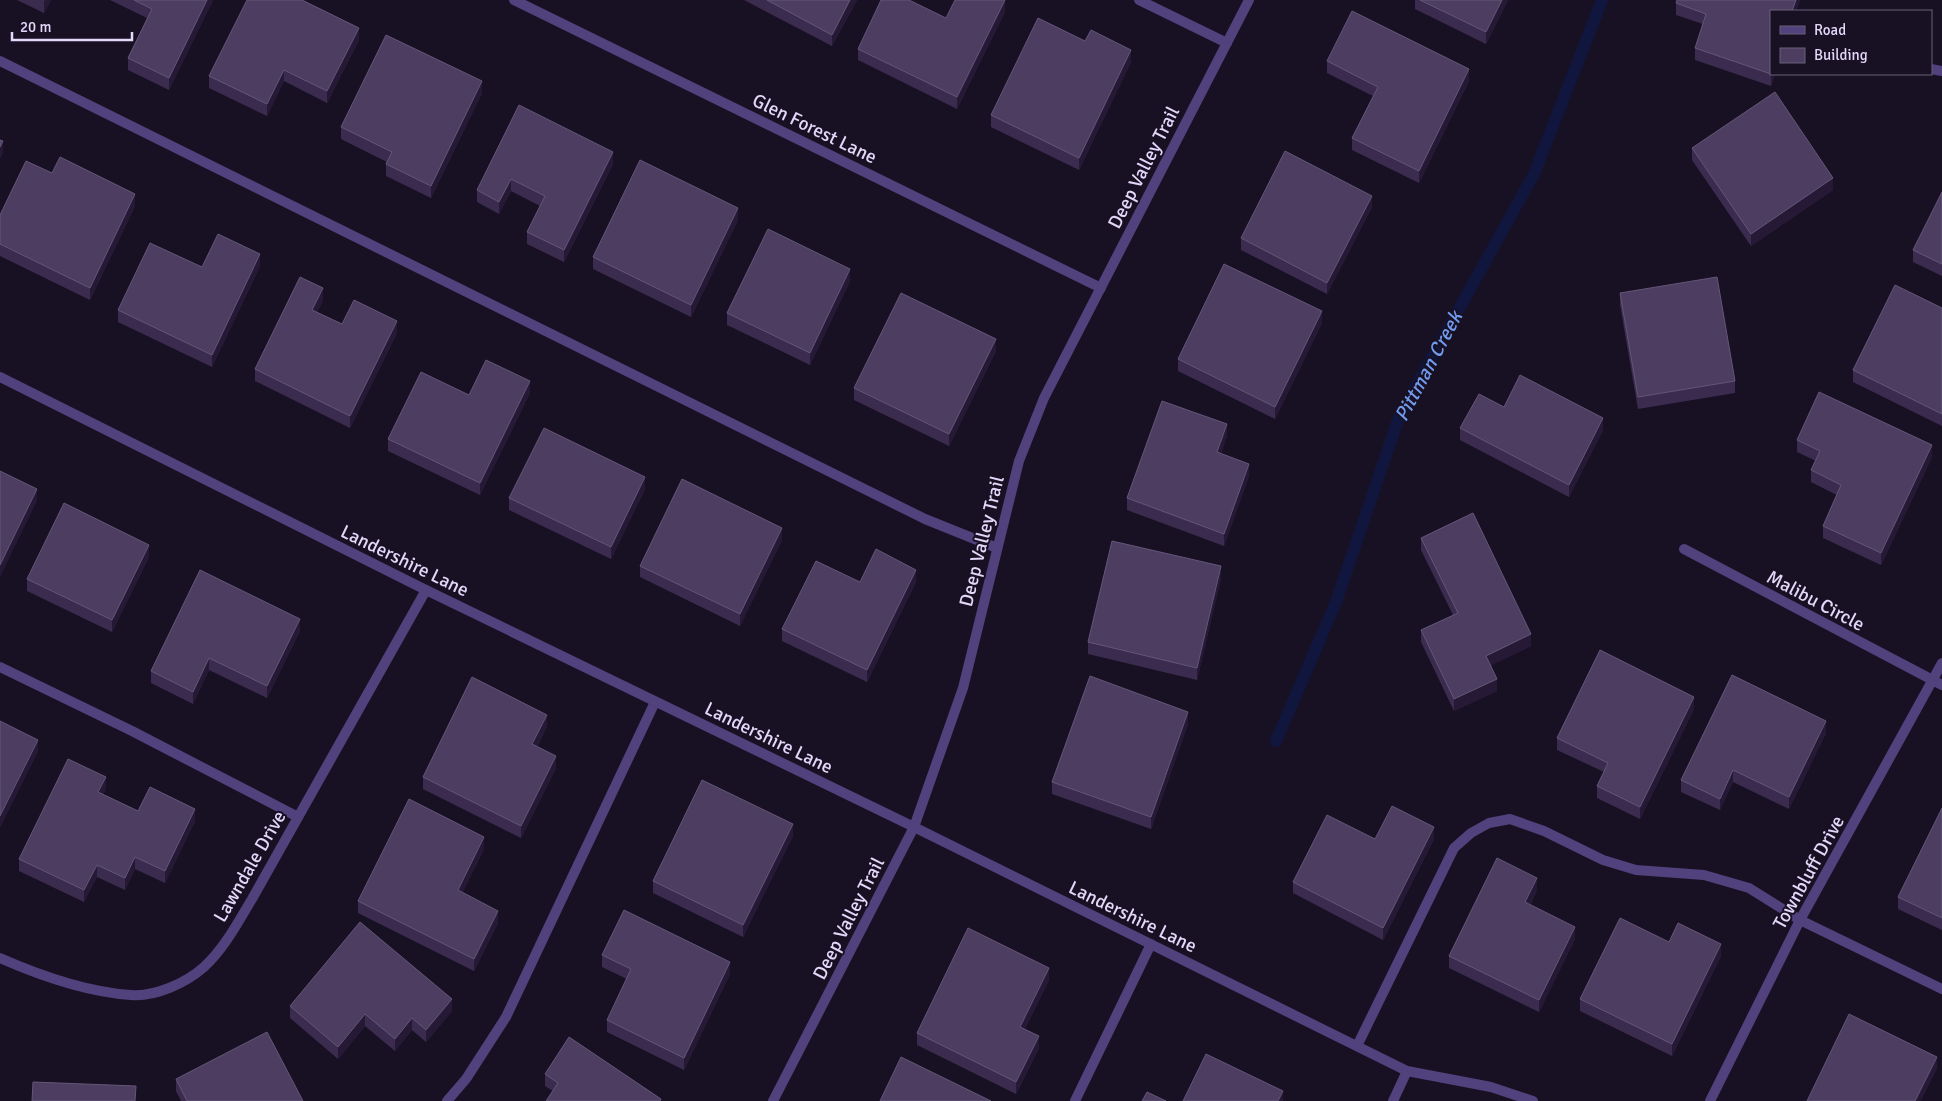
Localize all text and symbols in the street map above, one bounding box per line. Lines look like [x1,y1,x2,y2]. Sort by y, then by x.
scale bar [12,10,132,42]
legend [1770,10,1932,75]
text: 20 m [20,18,51,36]
text: Road [1814,21,1846,39]
text: Building [1814,46,1868,64]
street label: Glen Forest Lane [748,88,881,169]
street label: Deep Valley Trail [1103,102,1185,233]
water label: Pittman Creek [1389,305,1469,426]
street label: Deep Valley Trail [954,473,1010,609]
street label: Landershire Lane [337,519,473,602]
street label: Malibu Circle [1763,565,1869,637]
street label: Landershire Lane [701,696,837,779]
street label: Lawndale Drive [208,807,291,926]
street label: Townbluff Drive [1768,811,1850,933]
street label: Deep Valley Trail [808,853,890,984]
street label: Landershire Lane [1065,875,1201,958]

